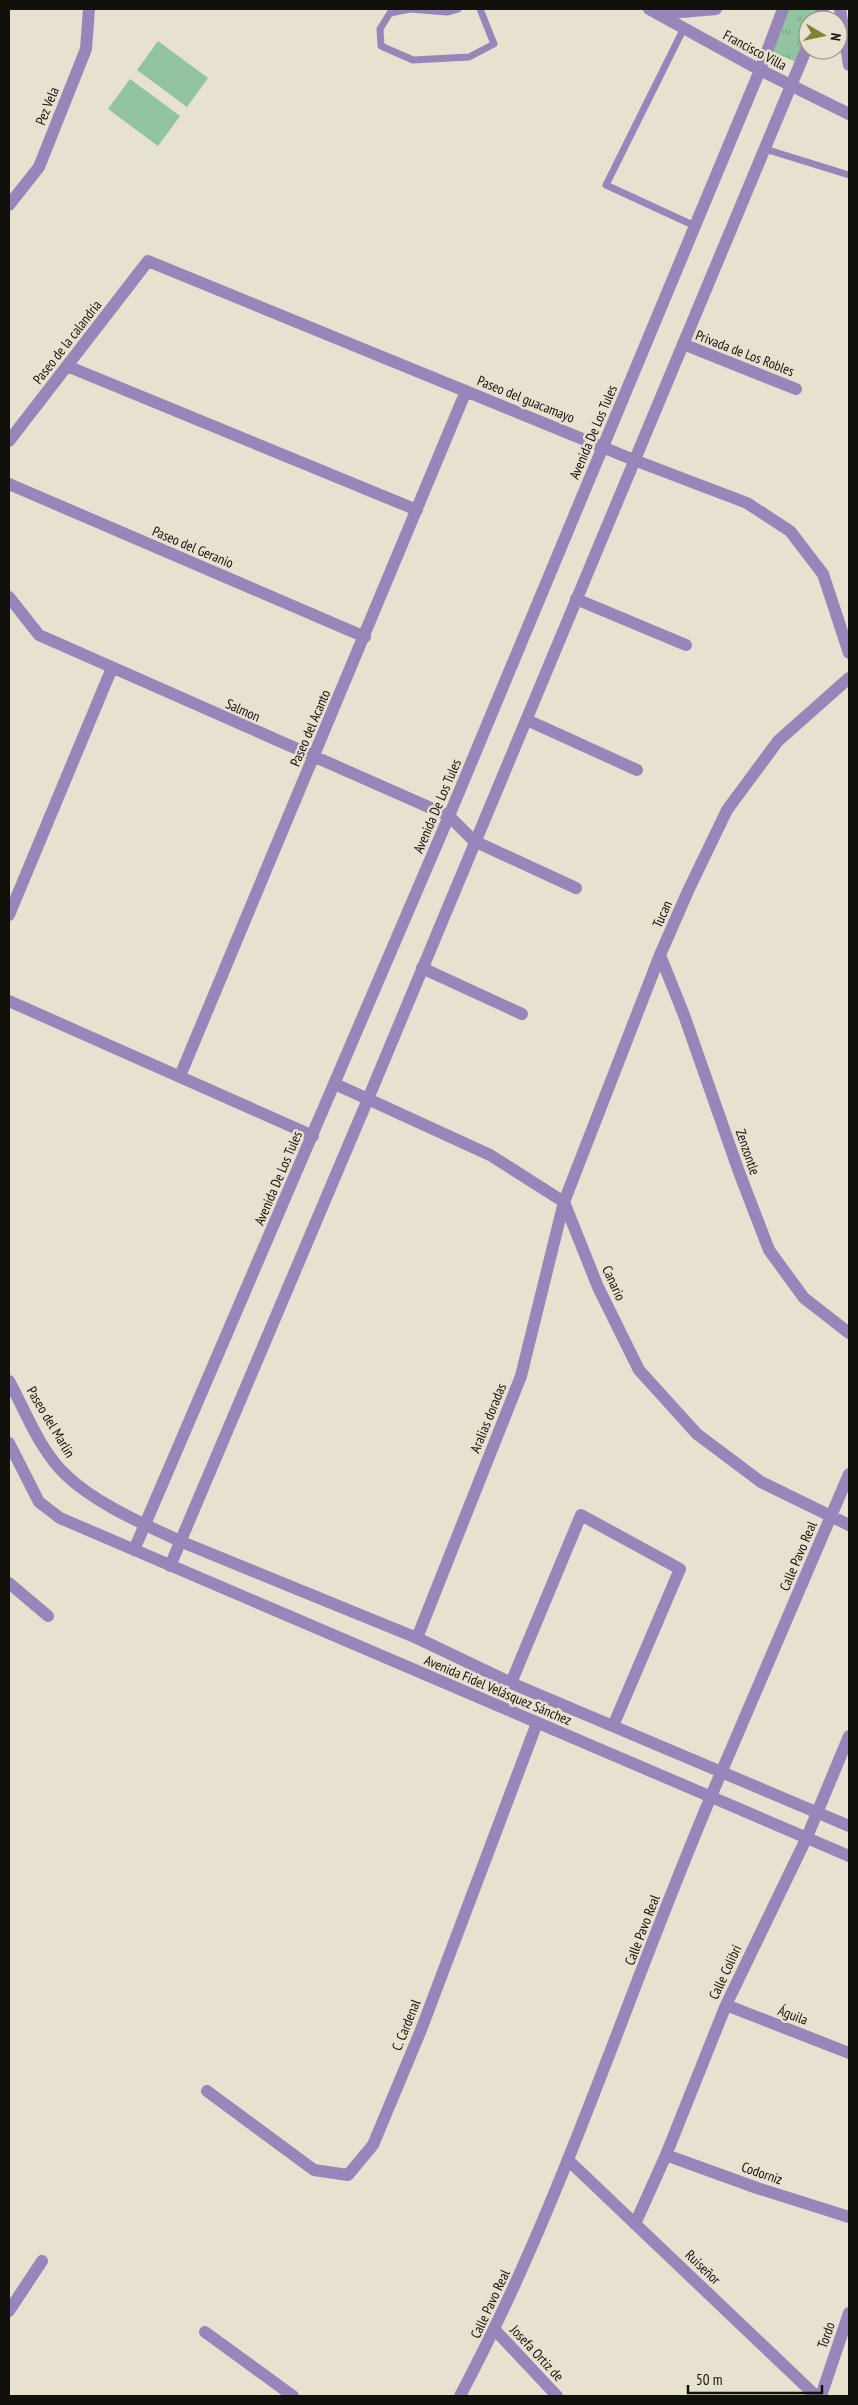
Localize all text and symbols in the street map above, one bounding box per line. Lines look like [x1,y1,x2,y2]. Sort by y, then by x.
north arrow [798,10,848,60]
street label: Francisco Villa [720,26,790,74]
text: N [826,32,845,42]
street label: Pez Vela [31,84,63,128]
street label: Paseo de la calandria [29,296,105,388]
street label: Privada de Los Robles [693,326,797,380]
street label: Paseo del guacamayo [475,371,577,427]
street label: Avenida De Los Tules [565,382,621,482]
street label: Paseo del Geranio [150,522,236,572]
street label: Paseo del Acanto [286,687,334,769]
street label: Salmon [223,694,263,726]
street label: Avenida De Los Tules [409,756,465,856]
street label: Tucan [648,898,676,930]
street label: Zenzontle [732,1127,764,1178]
street label: Avenida De Los Tules [250,1128,306,1228]
street label: Canario [598,1263,630,1303]
street label: Aralias doradas [466,1380,510,1455]
street label: Paseo del Marlin [23,1383,79,1461]
street label: Calle Pavo Real [775,1518,821,1594]
street label: Avenida Fidel Velásquez Sánchez [422,1651,574,1729]
street label: Calle Pavo Real [620,1892,664,1968]
street label: Calle Colibri [704,1942,746,2002]
street label: C. Cardenal [388,1996,425,2053]
street label: Águila [776,2001,810,2029]
street label: Codorniz [739,2158,785,2188]
street label: Ruiseñor [682,2246,725,2288]
street label: Calle Pavo Real [466,2266,514,2341]
street label: Tordo [813,2319,839,2351]
street label: Josefa Ortiz de [506,2320,568,2385]
scale bar [688,2362,822,2394]
text: 50 m [696,2370,722,2389]

